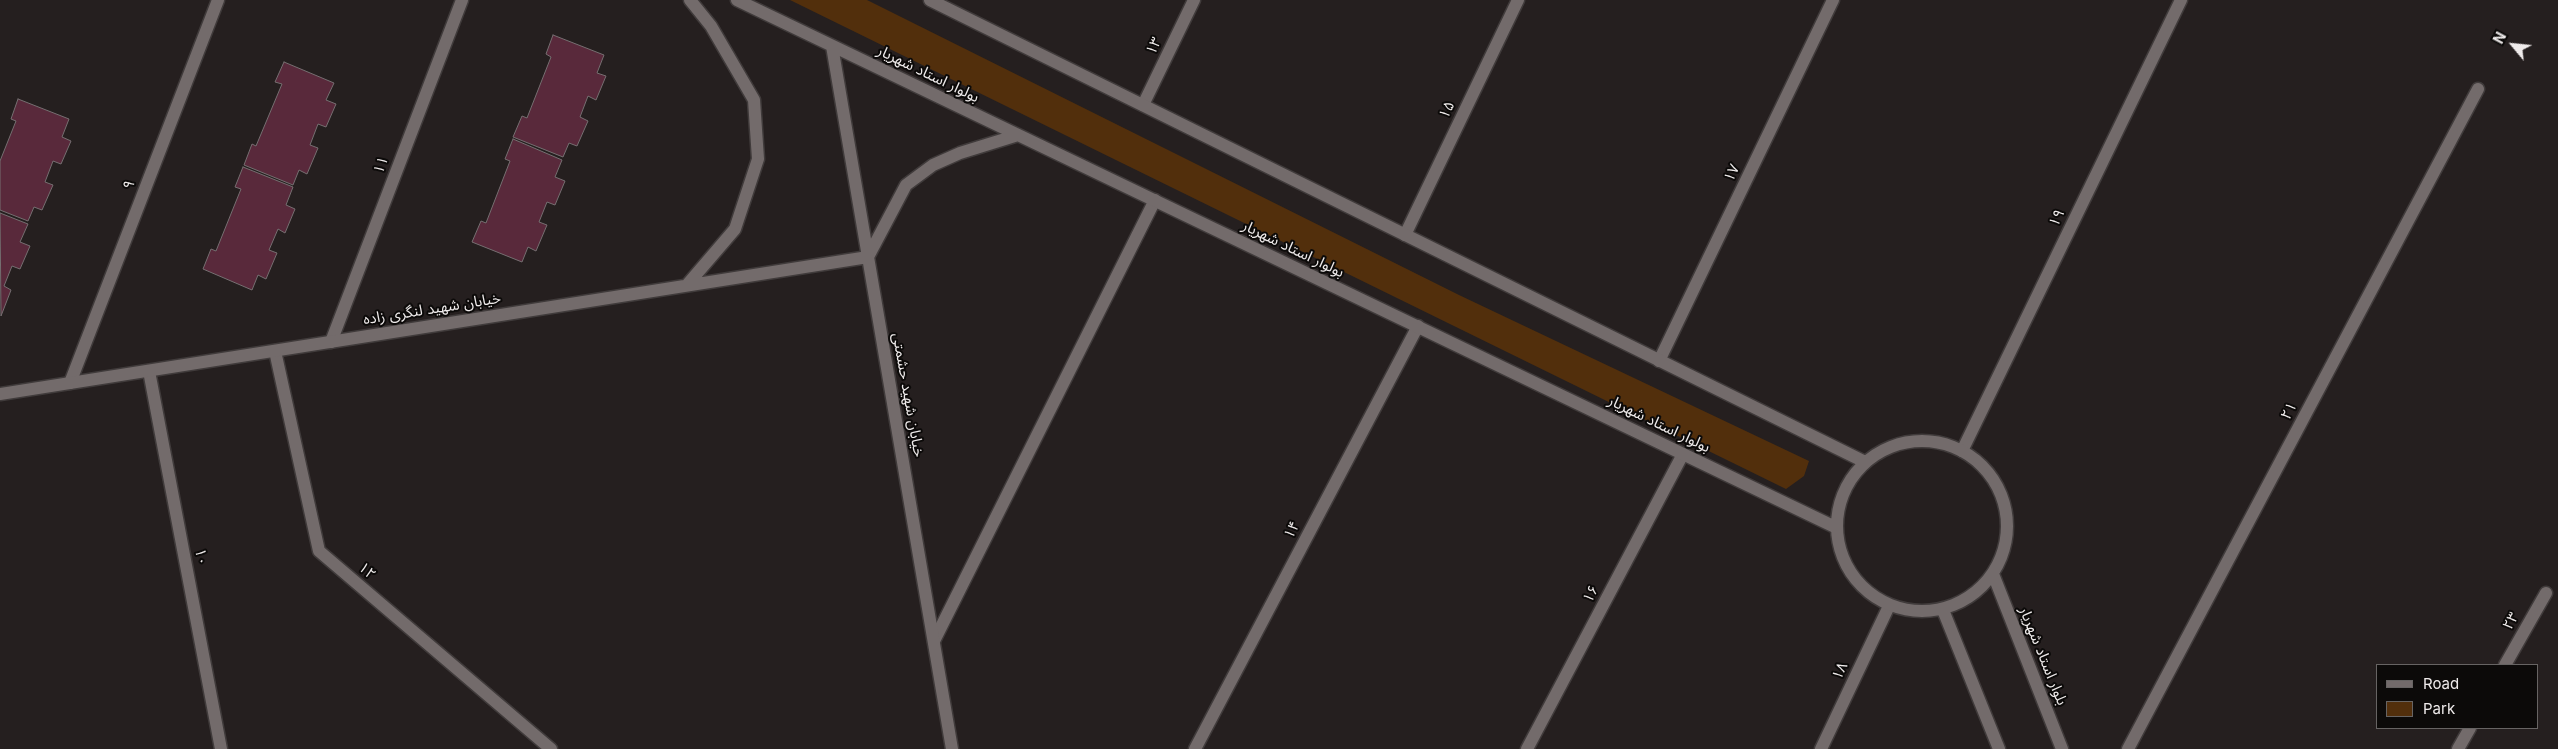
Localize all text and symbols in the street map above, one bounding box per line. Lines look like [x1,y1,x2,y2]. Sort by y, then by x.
north arrow [2488,20,2538,70]
text: N [2489,29,2509,46]
street label: ۱۳ [1142,34,1166,58]
street label: بولوار استاد شهریار [874,42,982,106]
street label: ۱۵ [1435,98,1459,122]
street label: ۱۱ [370,154,392,176]
street label: ۱۷ [1720,161,1744,185]
street label: ۹ [119,178,139,192]
street label: ۱۹ [2045,206,2069,230]
street label: بولوار استاد شهریار [1239,217,1347,281]
street label: خیابان شهید لنگری زاده [362,289,502,329]
street label: خیابان شهید حشمتی [888,332,928,458]
street label: بولوار استاد شهریار [1605,392,1713,456]
street label: ۲۱ [2277,399,2301,423]
street label: ۱۴ [1280,518,1304,542]
street label: ۱۰ [191,547,211,567]
street label: ۱۲ [355,559,379,583]
street label: ۱۶ [1579,582,1603,606]
street label: بلوار استاد شهریار [2015,604,2071,708]
street label: ۲۳ [2499,609,2523,633]
street label: ۱۸ [1828,659,1852,683]
legend [2376,664,2538,729]
text: Road [2423,674,2459,693]
text: Park [2423,699,2455,718]

